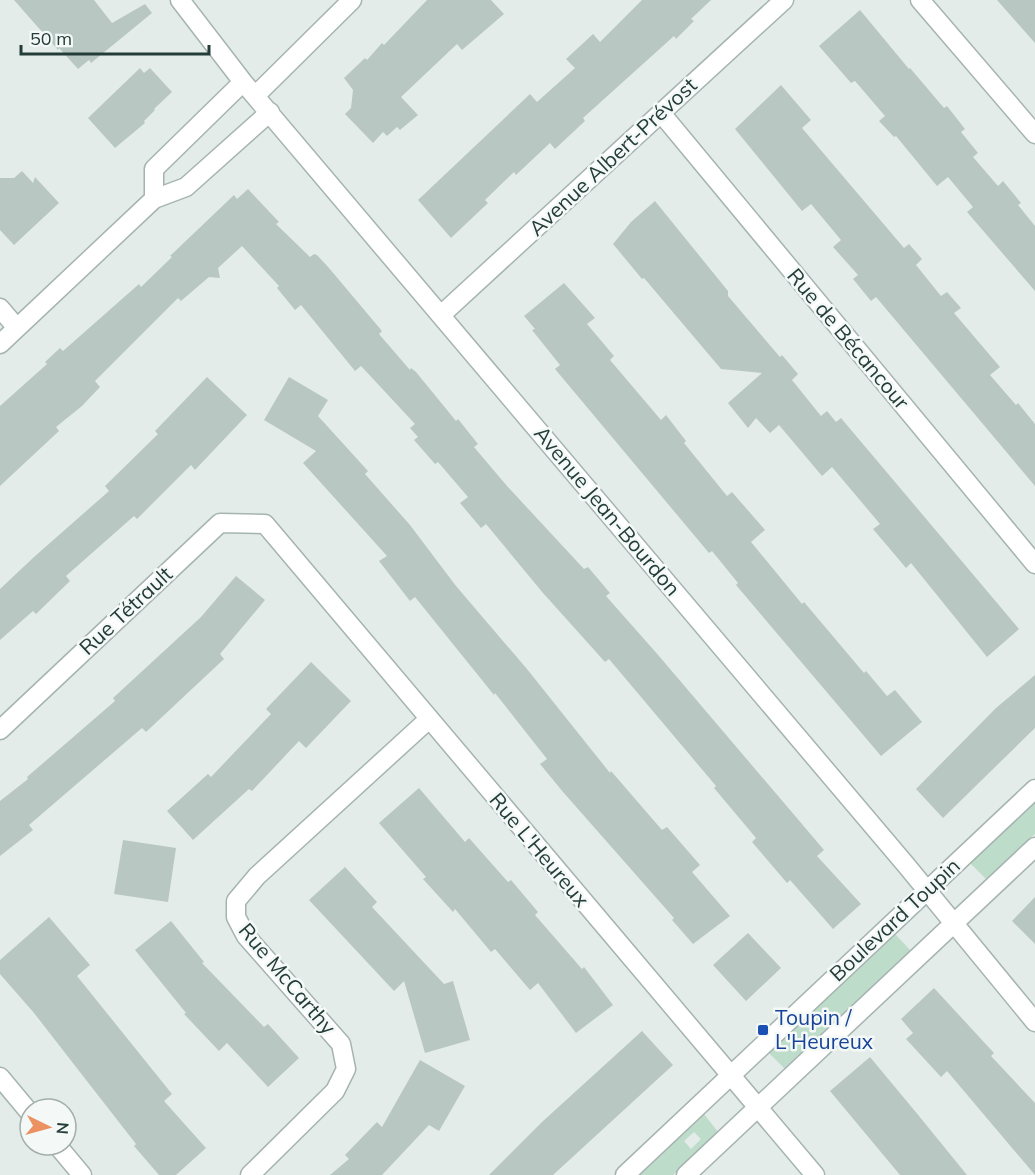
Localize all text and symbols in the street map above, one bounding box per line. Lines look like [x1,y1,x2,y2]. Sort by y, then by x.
scale bar [21,18,208,56]
text: 50 m [30,27,72,50]
street label: Avenue Albert-Prévost [523,72,702,241]
street label: Rue de Bécancour [782,263,915,414]
street label: Avenue Jean-Bourdon [529,420,686,601]
street label: Rue Tétrault [73,561,177,660]
street label: Rue L'Heureux [484,787,595,912]
street label: Boulevard Toupin [824,852,965,986]
street label: Rue McCarthy [234,917,342,1039]
place label: Toupin / L'Heureux [775,1004,873,1054]
marker: Toupin / L'Heureux [756,1023,770,1037]
north arrow [18,1097,78,1157]
text: N [52,1121,73,1135]

